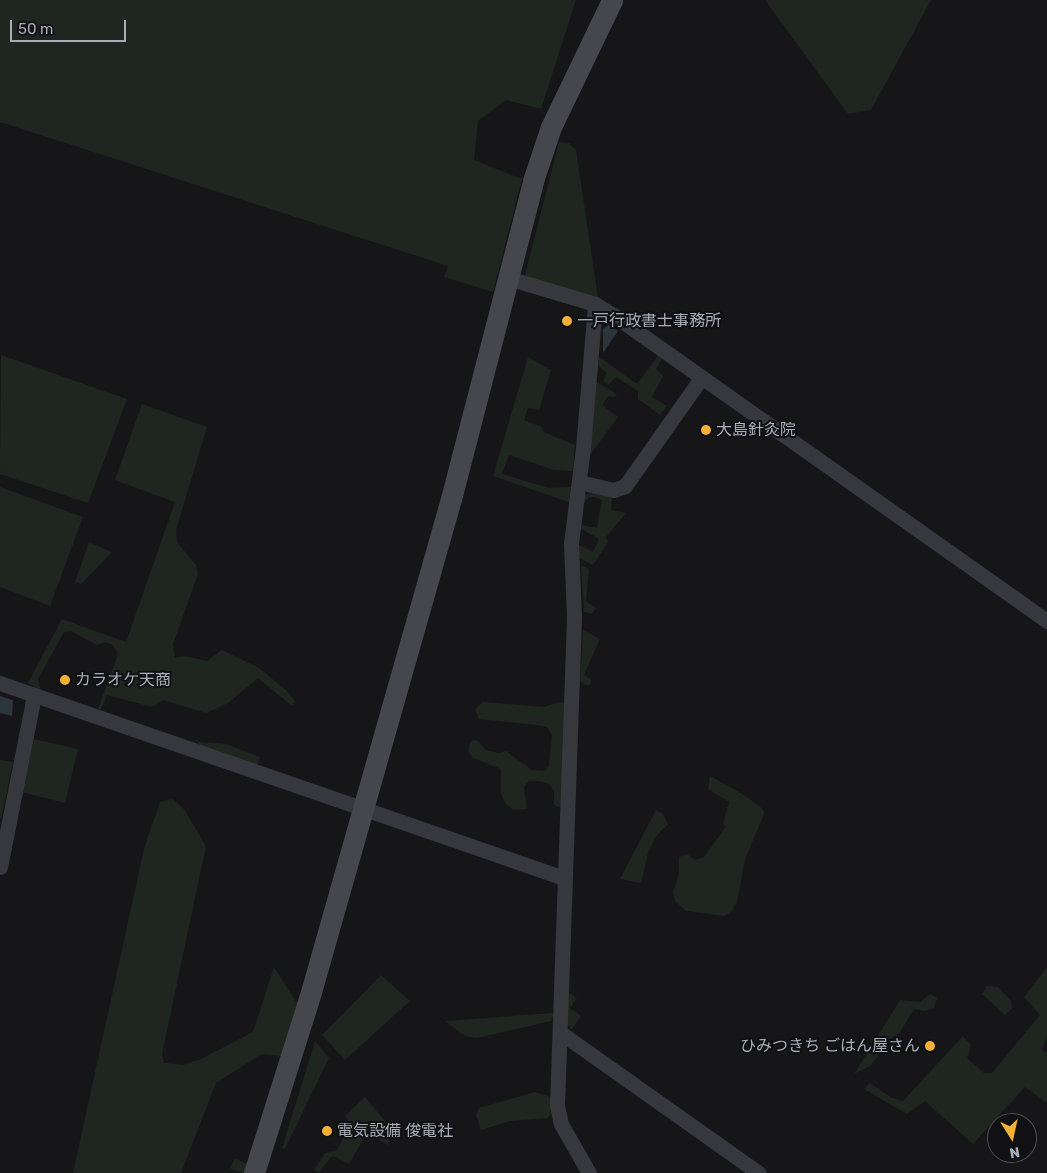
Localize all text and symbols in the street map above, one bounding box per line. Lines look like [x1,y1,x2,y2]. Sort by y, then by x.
scale bar [12,10,129,42]
text: 50 m [18,20,53,38]
place label: 一戸行政書士事務所 [577,311,721,331]
marker: 一戸行政書士事務所 [561,315,573,327]
place label: 大島針灸院 [716,420,796,440]
marker: 大島針灸院 [700,424,712,436]
place label: カラオケ天商 [75,670,171,690]
marker: カラオケ天商 [59,674,71,686]
place label: ひみつきち ごはん屋さん [740,1036,920,1056]
marker: ひみつきち ごはん屋さん [924,1040,936,1052]
north arrow [987,1113,1037,1163]
place label: 電気設備 俊電社 [337,1121,453,1141]
marker: 電気設備 俊電社 [321,1125,333,1137]
text: N [1008,1143,1021,1162]

